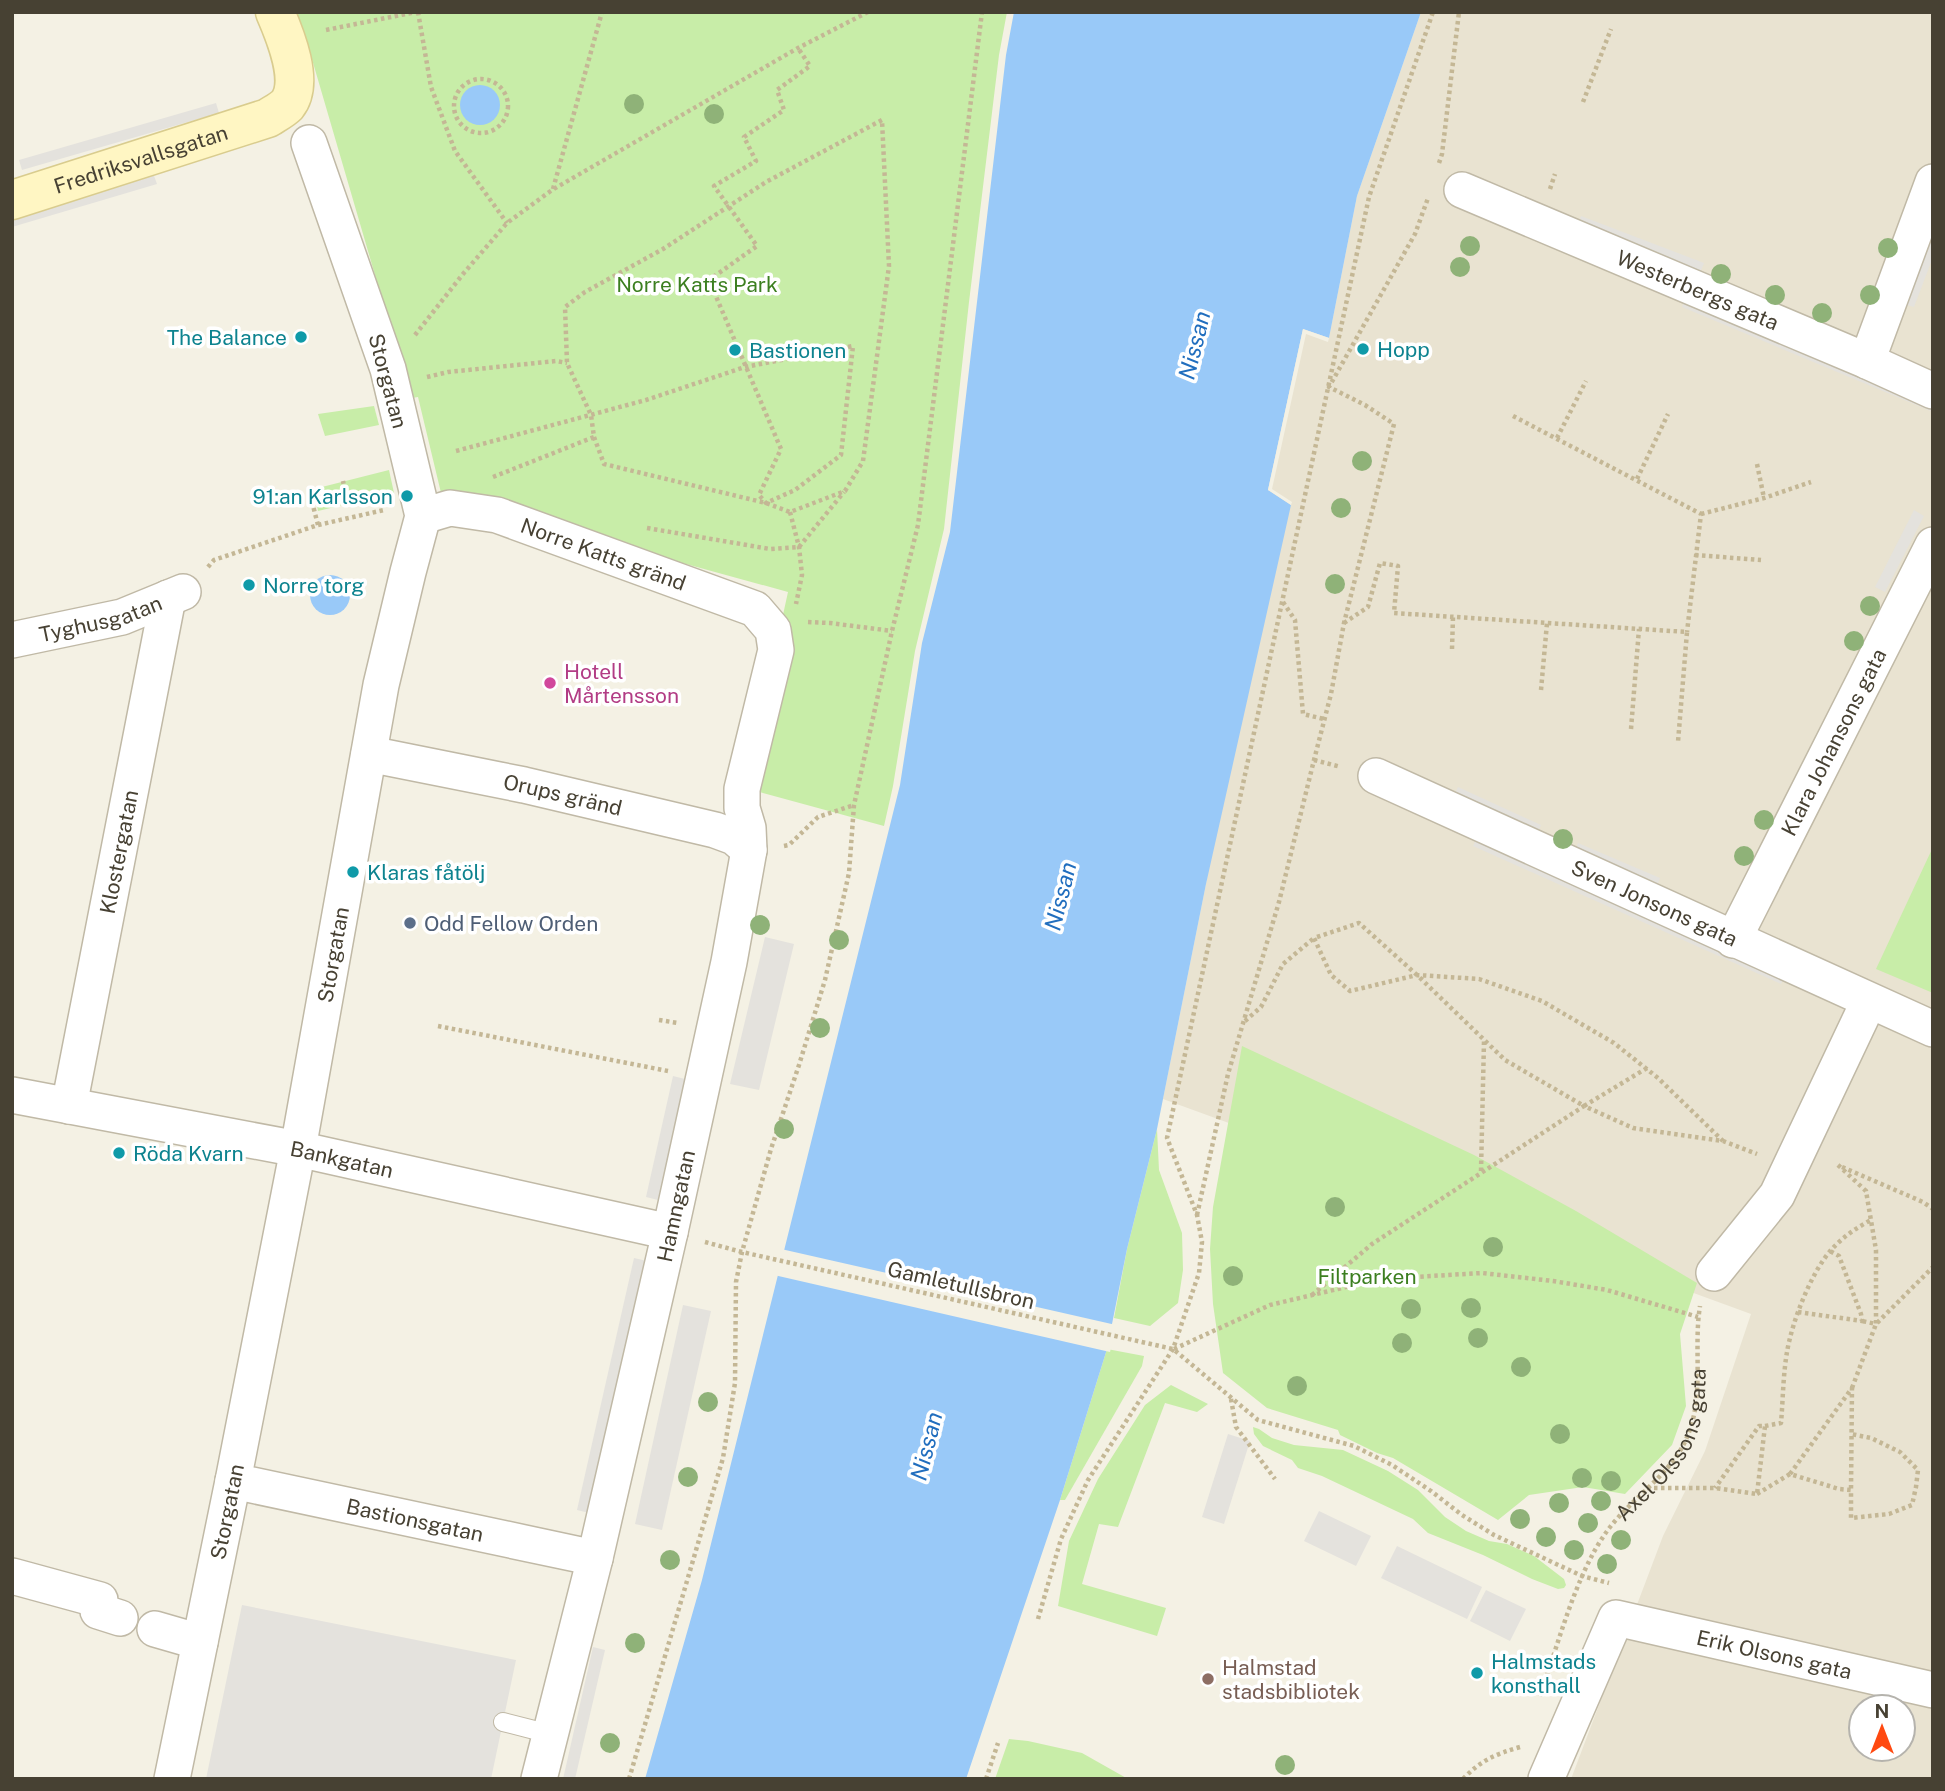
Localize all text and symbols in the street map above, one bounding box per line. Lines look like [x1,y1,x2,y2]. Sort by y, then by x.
street label: Fredriksvallsgatan [50,119,231,198]
street label: Westerbergs gata [1613,244,1783,335]
park label: Norre Katts Park [616,272,778,297]
water label: Nissan [1172,308,1216,382]
place label: The Balance [167,325,287,350]
marker: The Balance [293,329,309,345]
street label: Storgatan [363,331,413,431]
place label: Hopp [1377,337,1430,362]
place label: Bastionen [749,338,846,363]
marker: Hopp [1355,341,1371,357]
marker: Bastionen [727,342,743,358]
place label: 91:an Karlsson [253,484,393,509]
marker: 91:an Karlsson [399,488,415,504]
street label: Norre Katts gränd [517,512,690,595]
place label: Norre torg [263,573,364,598]
marker: Norre torg [241,577,257,593]
street label: Tyghusgatan [37,590,165,647]
street label: Klara Johansons gata [1775,644,1891,840]
place label: Hotell Mårtensson [564,659,679,708]
marker: Hotell Mårtensson [542,675,558,691]
street label: Orups gränd [501,769,625,820]
street label: Klostergatan [94,788,143,916]
street label: Sven Jonsons gata [1568,854,1742,951]
water label: Nissan [1038,859,1082,933]
place label: Klaras fåtölj [367,860,485,885]
marker: Klaras fåtölj [345,864,361,880]
street label: Storgatan [312,905,354,1005]
place label: Odd Fellow Orden [424,911,598,936]
marker: Odd Fellow Orden [402,915,418,931]
street label: Bankgatan [288,1135,396,1182]
place label: Röda Kvarn [133,1141,244,1166]
marker: Röda Kvarn [111,1145,127,1161]
street label: Hamngatan [652,1148,700,1264]
street label: Gamletullsbron [885,1256,1037,1314]
park label: Filtparken [1317,1264,1417,1289]
street label: Axel Olssons gata [1610,1368,1710,1525]
water label: Nissan [904,1409,948,1483]
street label: Storgatan [205,1462,249,1562]
street label: Bastionsgatan [344,1493,486,1546]
street label: Erik Olsons gata [1694,1624,1854,1684]
place label: Halmstads konsthall [1491,1649,1596,1698]
place label: Halmstad stadsbibliotek [1222,1655,1360,1704]
marker: Halmstads konsthall [1469,1665,1485,1681]
marker: Halmstad stadsbibliotek [1200,1671,1216,1687]
north arrow [1847,1693,1917,1763]
text: N [1875,1700,1889,1722]

